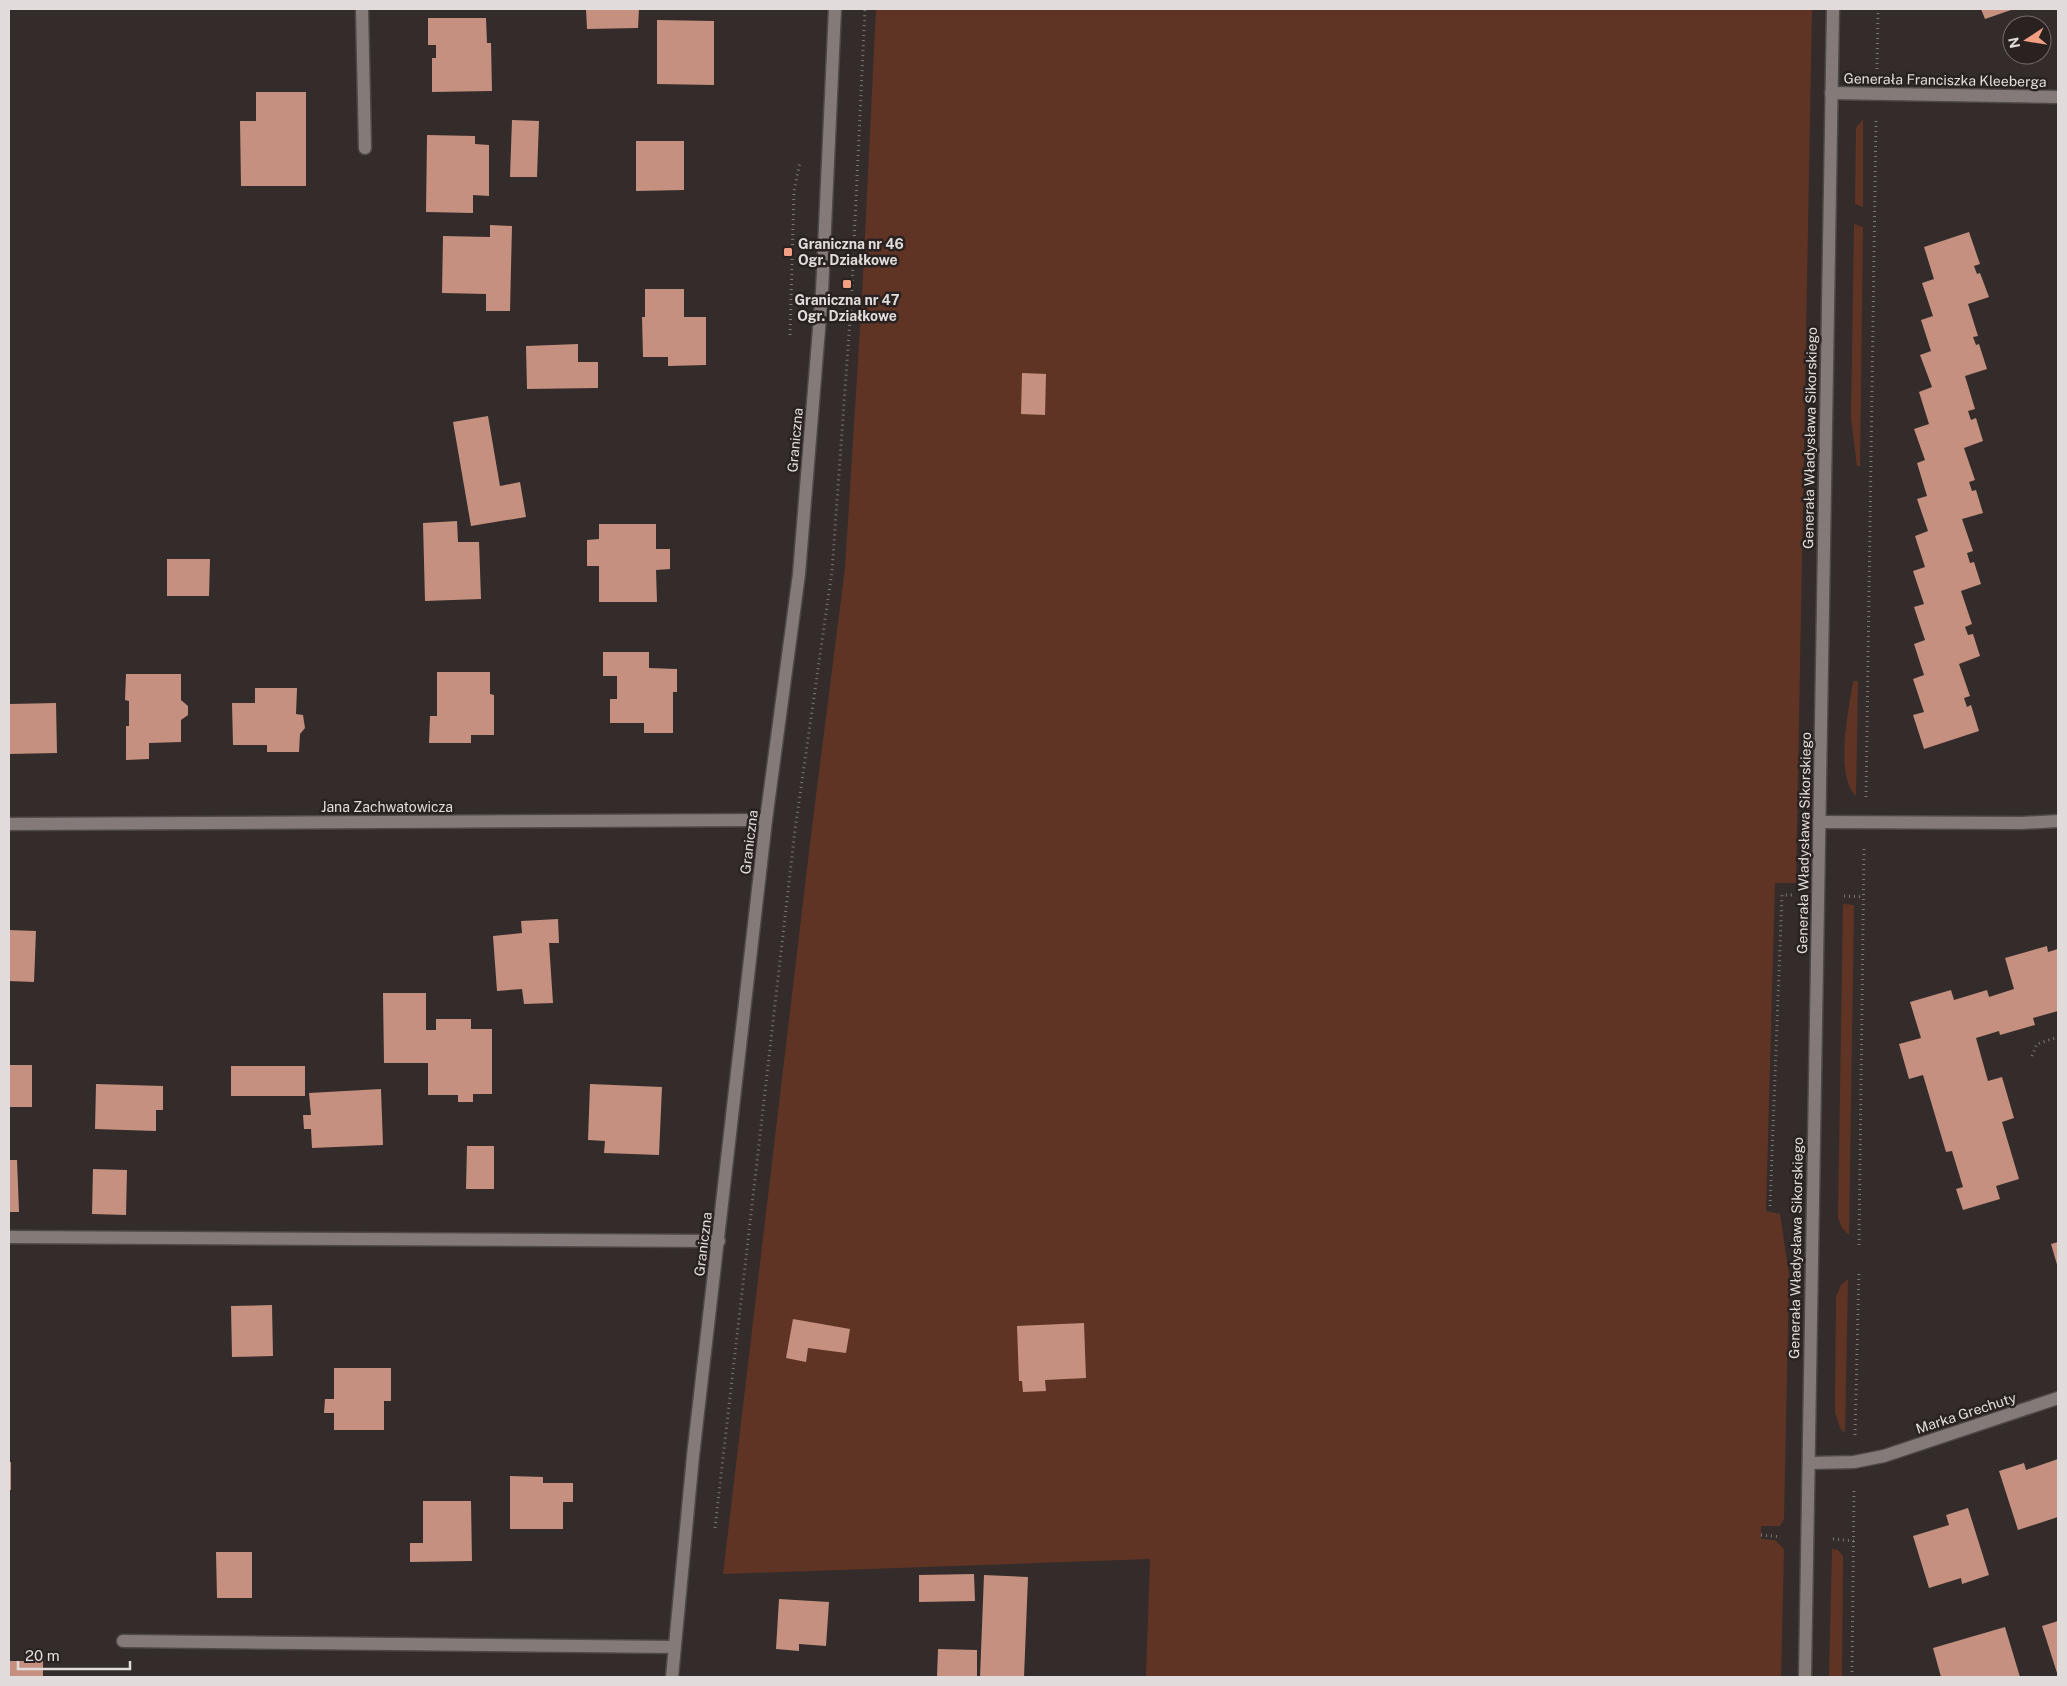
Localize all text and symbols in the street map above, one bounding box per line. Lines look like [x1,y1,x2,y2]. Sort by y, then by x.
north arrow [2002,15,2052,65]
text: N [2005,36,2023,50]
street label: Generała Franciszka Kleeberga [1843,70,2047,90]
place label: Graniczna nr 46 Ogr. Działkowe [798,236,904,268]
marker: Graniczna nr 46 Ogr. Działkowe [782,246,794,258]
marker: Graniczna nr 47 Ogr. Działkowe [841,278,853,290]
place label: Graniczna nr 47 Ogr. Działkowe [794,292,900,324]
street label: Generała Władysława Sikorskiego [1800,327,1820,549]
street label: Graniczna [784,407,806,473]
street label: Generała Władysława Sikorskiego [1794,732,1814,954]
street label: Jana Zachwatowicza [321,799,453,815]
street label: Graniczna [737,809,761,875]
street label: Generała Władysława Sikorskiego [1786,1137,1806,1359]
street label: Graniczna [691,1211,715,1277]
street label: Marka Grechuty [1914,1389,2019,1437]
scale bar [18,1638,130,1670]
text: 20 m [25,1647,60,1664]

